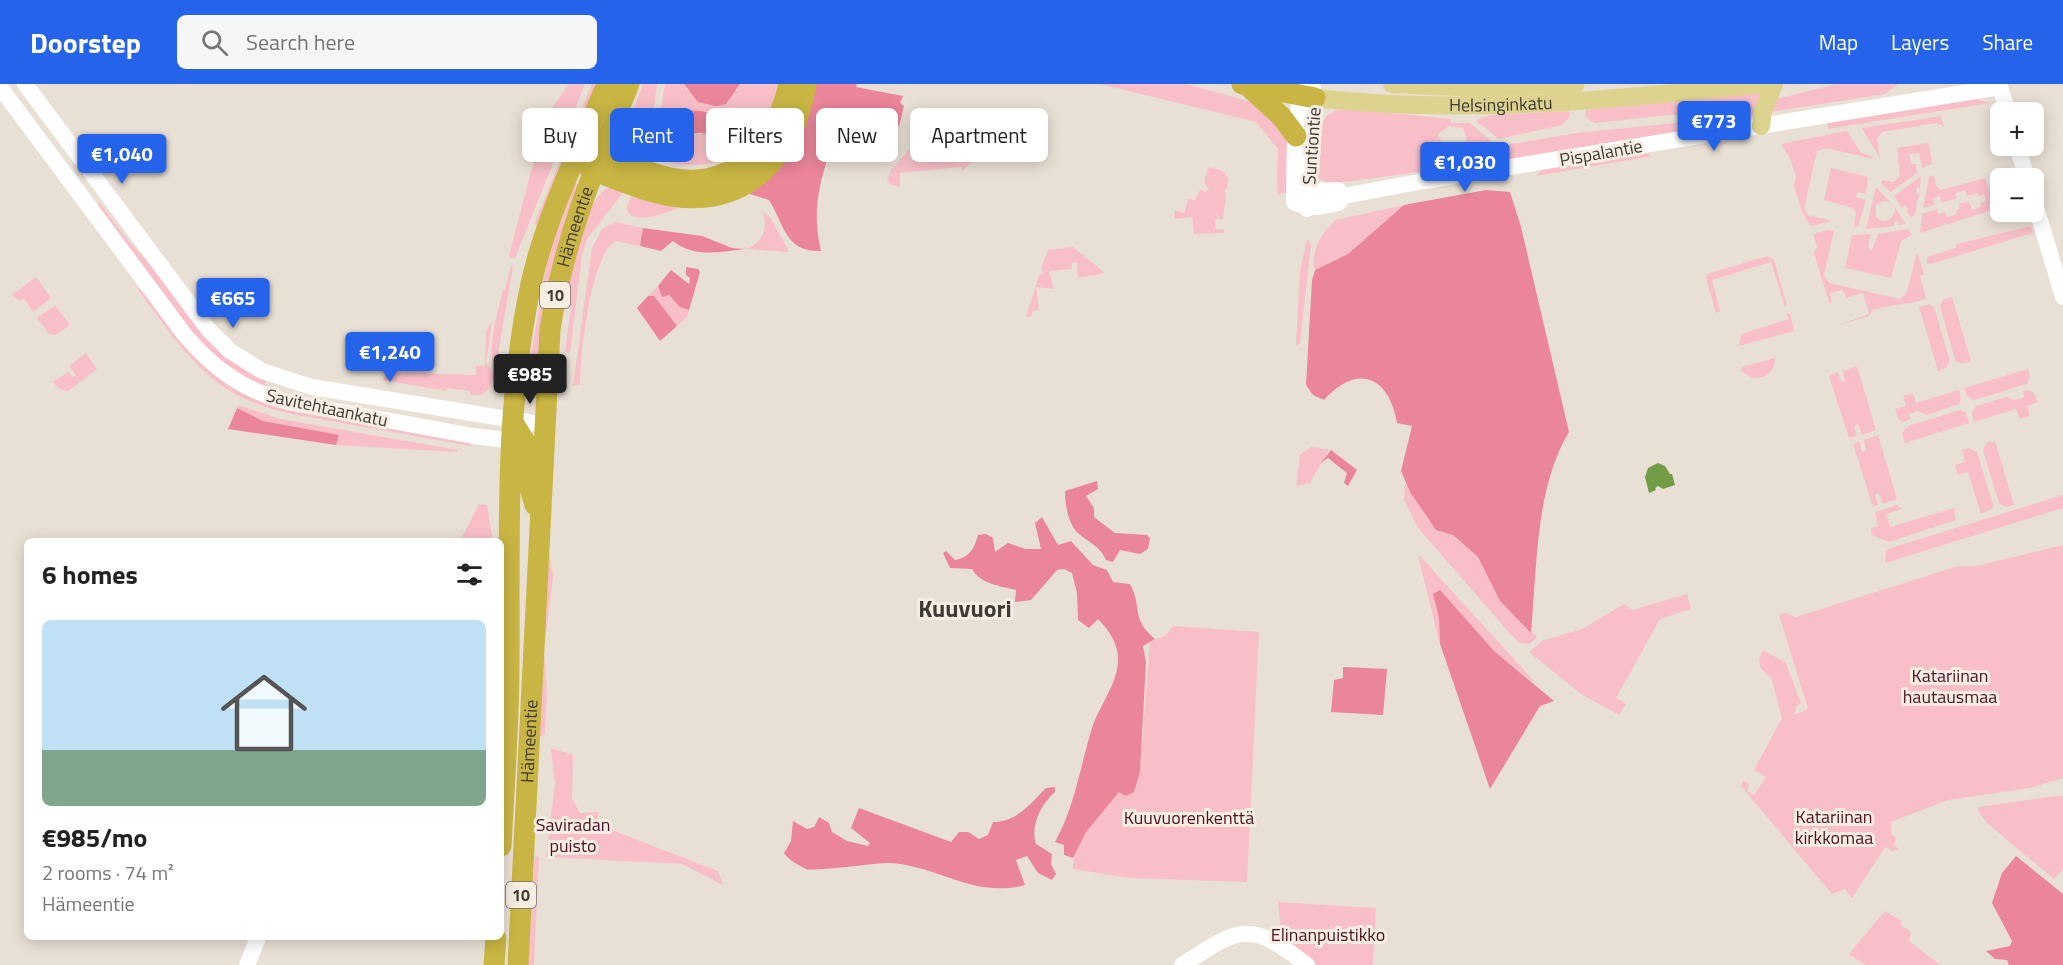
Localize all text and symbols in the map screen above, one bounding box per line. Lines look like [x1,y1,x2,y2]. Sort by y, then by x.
search box [177,15,597,69]
text: Doorstep [30,21,141,64]
text: Search here [246,25,355,59]
icon: search [198,26,231,59]
text: Map [1819,26,1858,58]
text: Layers [1891,26,1949,58]
text: Share [1982,26,2033,58]
street label: Helsinginkatu [1449,89,1553,119]
pin: €773 [1678,101,1750,152]
map controls [1990,102,2044,222]
button: + [1990,102,2044,156]
text: €773 [1692,105,1736,136]
street label: Suntiontie [1295,106,1328,186]
chip: Buy [522,108,598,162]
chip: Rent [610,108,694,162]
chip: Filters [706,108,804,162]
chip: New [816,108,898,162]
chip: Apartment [910,108,1048,162]
street label: Pispalantie [1557,132,1644,173]
pin: €1,040 [73,134,171,185]
text: €1,040 [91,138,153,169]
pin: €1,030 [1416,142,1514,193]
text: €1,030 [1434,146,1496,177]
button: − [1990,168,2044,222]
street label: Hämeentie [549,183,600,270]
pin: €665 [197,278,269,329]
text: €665 [211,282,255,313]
road number: 10 [540,282,570,308]
pin: €1,240 [341,332,439,383]
text: €1,240 [359,336,421,367]
pin: €985 [494,354,566,405]
text: €985 [508,358,552,389]
street label: Savitehtaankatu [264,381,390,434]
text: 6 homes [42,555,138,594]
icon: filters [453,558,486,591]
district label: Kuuvuori [918,590,1012,626]
icon: home [210,659,318,767]
park label: Katariinan hautausmaa [1903,662,1997,710]
street label: Hämeentie [513,699,544,784]
park label: Katariinan kirkkomaa [1795,803,1873,851]
park label: Kuuvuorenkenttä [1124,804,1254,831]
park label: Saviradan puisto [536,811,610,859]
text: €985/mo [42,818,147,857]
text: 2 rooms · 74 m² [42,857,174,888]
road number: 10 [506,882,536,908]
text: Hämeentie [42,888,135,919]
park label: Elinanpuistikko [1271,921,1385,948]

